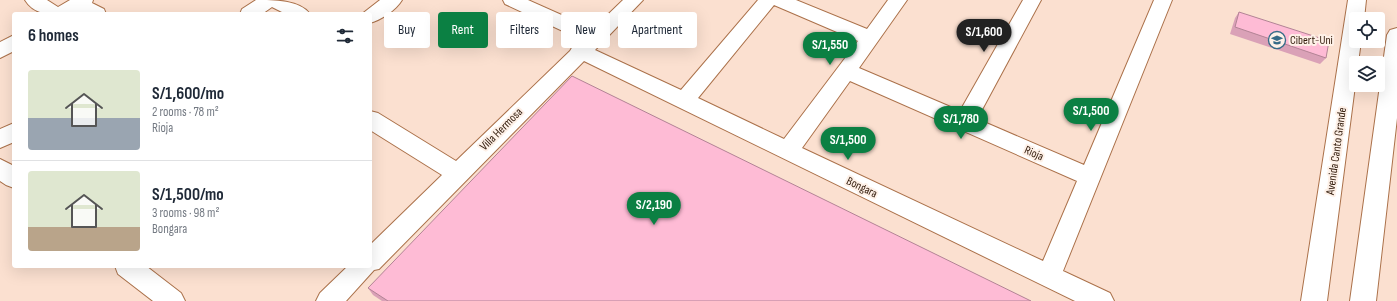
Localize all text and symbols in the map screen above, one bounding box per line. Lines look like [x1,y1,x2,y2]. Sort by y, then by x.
chip: Buy [384,12,430,48]
chip: Rent [438,12,488,48]
chip: Filters [496,12,553,48]
chip: New [561,12,610,48]
chip: Apartment [618,12,697,48]
map controls [1349,12,1385,92]
button: locate [1349,12,1385,48]
pin: S/1,600 [947,19,1021,53]
text: S/1,600 [966,24,1002,40]
icon: filters [334,25,356,47]
text: 6 homes [28,26,79,46]
school or university icon: Cibert-Uni [1267,30,1287,50]
pin: S/1,550 [793,32,867,66]
place label: Cibert-Uni [1290,33,1333,48]
text: S/1,550 [812,37,848,53]
button: layers [1349,56,1385,92]
text: S/1,600/mo [152,84,224,104]
icon: home [60,86,108,134]
pin: S/1,500 [1054,98,1128,132]
text: S/1,500 [1073,103,1109,119]
text: 2 rooms · 78 m² [152,104,219,120]
street label: Villa Hermosa [477,104,526,154]
pin: S/1,780 [924,106,998,140]
street label: Avenida Canto Grande [1323,106,1350,197]
text: S/1,780 [943,111,979,127]
text: Rioja [152,120,173,136]
pin: S/1,500 [811,127,885,161]
text: S/1,500 [830,132,866,148]
street label: Rioja [1022,143,1046,164]
street label: Bongara [844,174,880,201]
text: S/1,500/mo [152,185,224,205]
icon: home [60,187,108,235]
pin: S/2,190 [617,192,691,226]
text: S/2,190 [636,197,672,213]
text: 3 rooms · 98 m² [152,205,219,221]
text: Bongara [152,221,187,237]

